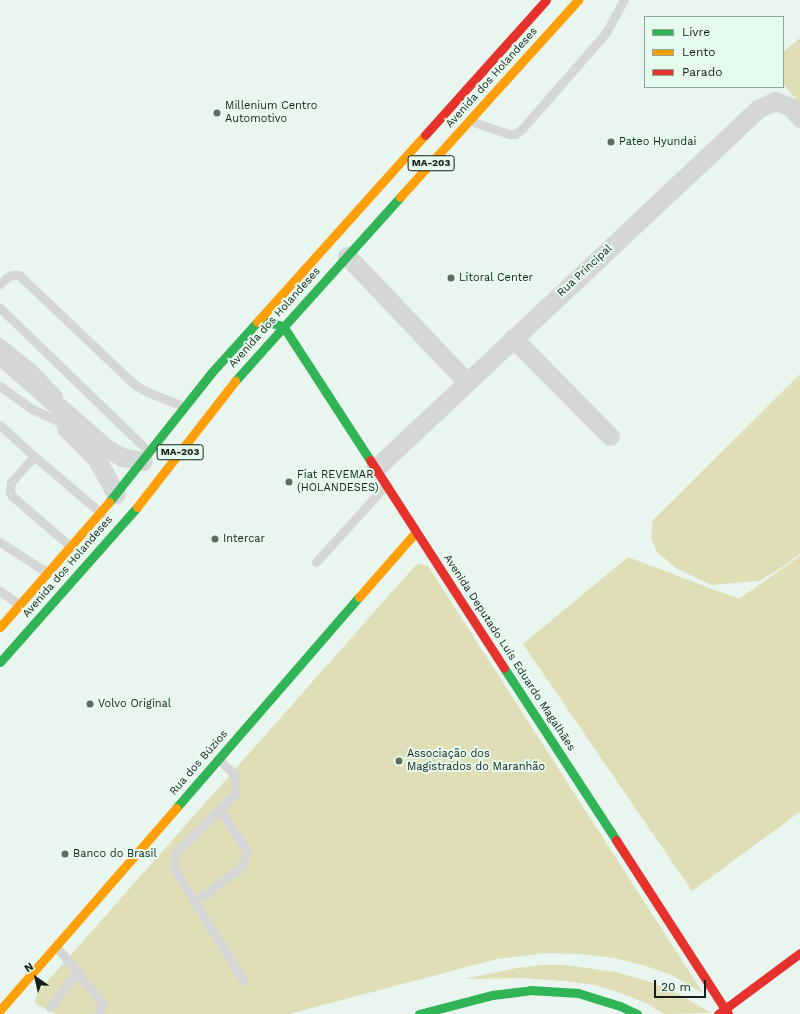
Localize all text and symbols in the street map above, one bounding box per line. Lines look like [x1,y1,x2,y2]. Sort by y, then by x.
legend [644,16,784,88]
street label: Avenida dos Holandeses [443,25,541,131]
text: Livre [682,25,710,39]
text: Lento [682,45,716,59]
text: Parado [682,65,722,79]
place label: Millenium Centro Automotivo [225,100,317,126]
marker: Millenium Centro Automotivo [212,108,222,118]
place label: Pateo Hyundai [619,135,696,149]
marker: Pateo Hyundai [606,137,616,147]
road number: MA-203 [407,155,455,171]
street label: Rua Principal [555,242,615,300]
street label: Avenida dos Holandeses [226,265,324,371]
place label: Litoral Center [459,271,533,285]
marker: Litoral Center [446,273,456,283]
road number: MA-203 [156,444,204,460]
place label: Fiat REVEMAR (HOLANDESES) [297,469,379,495]
marker: Fiat REVEMAR (HOLANDESES) [284,477,294,487]
street label: Avenida dos Holandeses [20,513,116,621]
place label: Intercar [223,532,265,546]
marker: Intercar [210,534,220,544]
street label: Avenida Deputado Luís Eduardo Magalhães [440,552,578,754]
place label: Volvo Original [98,697,171,711]
marker: Volvo Original [85,699,95,709]
street label: Rua dos Búzios [167,728,231,798]
place label: Associação dos Magistrados do Maranhão [407,748,545,774]
marker: Associação dos Magistrados do Maranhão [394,756,404,766]
place label: Banco do Brasil [73,847,157,861]
marker: Banco do Brasil [60,849,70,859]
north arrow [16,958,56,998]
text: N [22,960,36,975]
scale bar [656,972,708,998]
text: 20 m [661,980,691,994]

